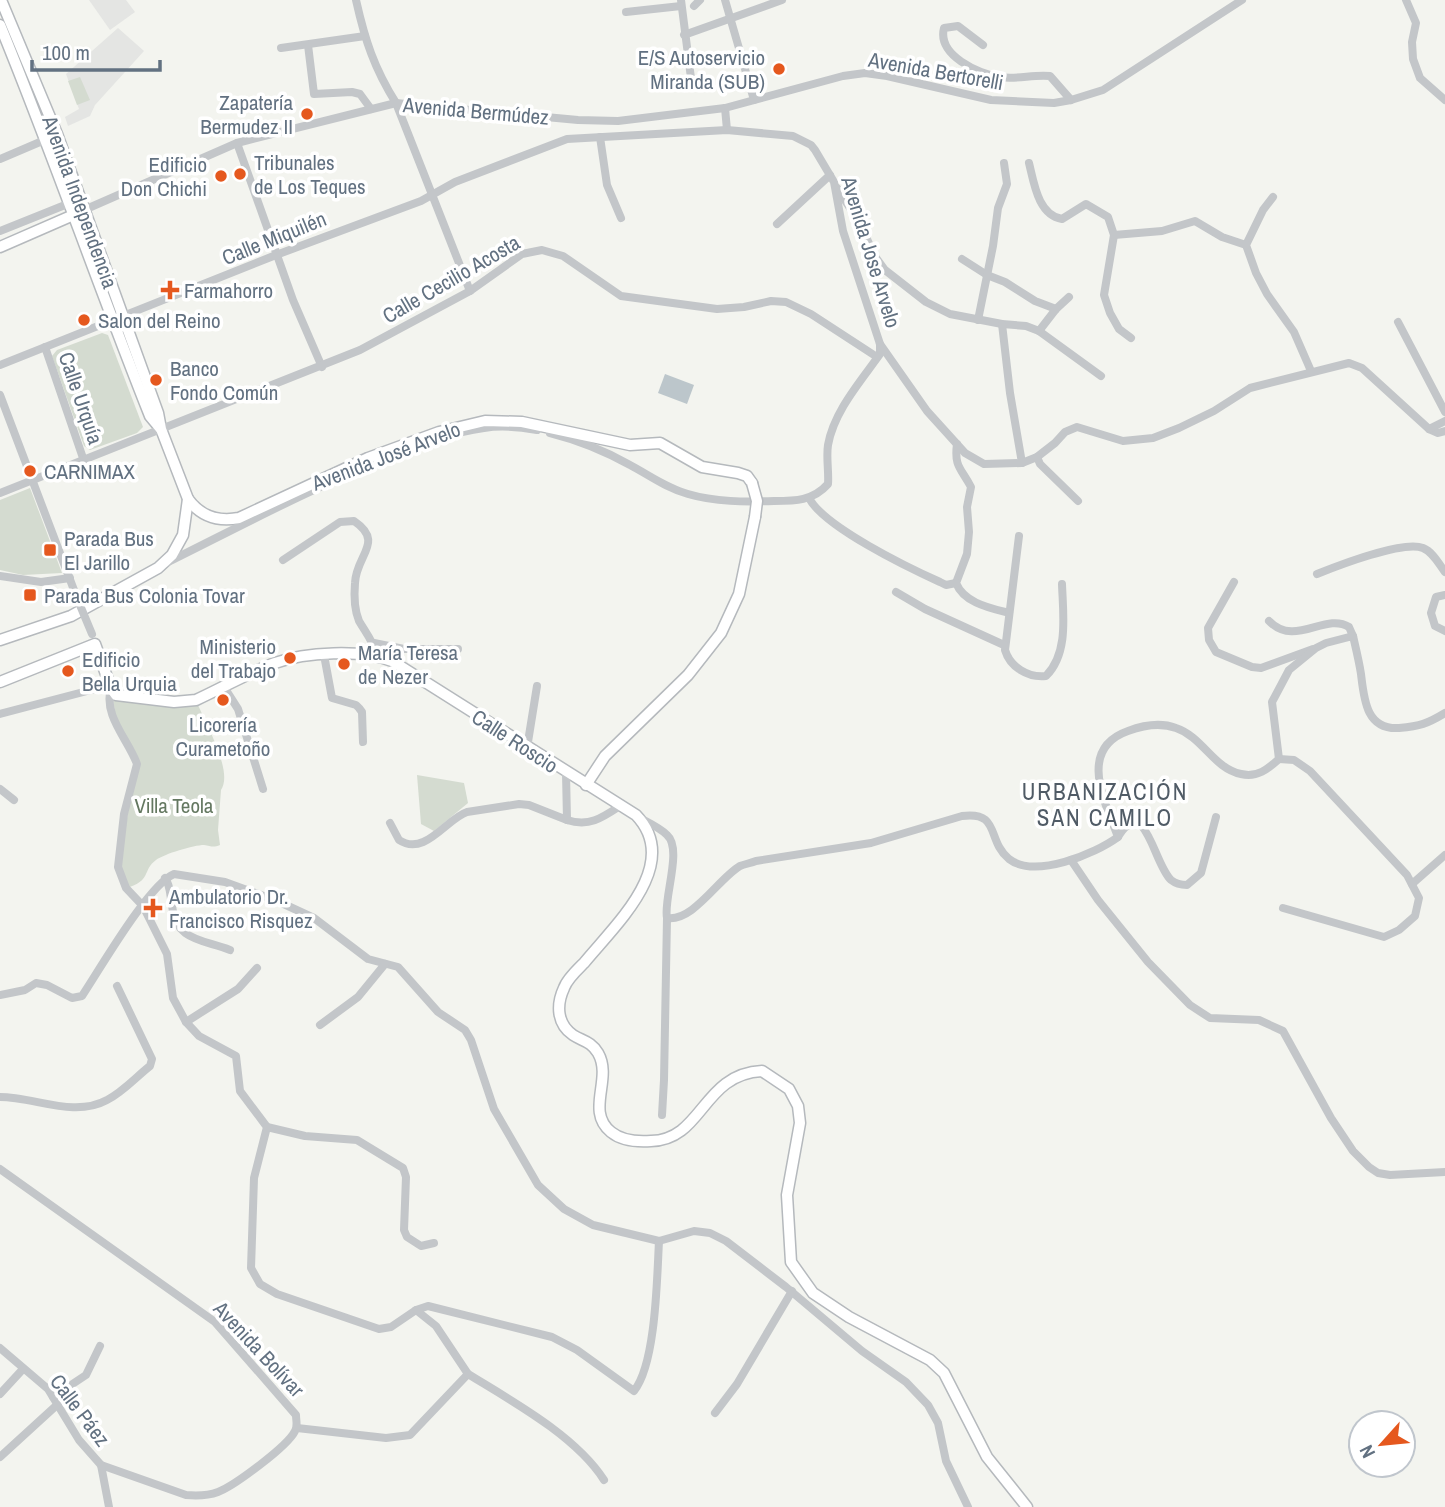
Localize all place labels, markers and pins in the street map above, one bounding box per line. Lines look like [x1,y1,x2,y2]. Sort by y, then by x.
place label: E/S Autoservicio Miranda (SUB) [638,43,765,96]
marker: E/S Autoservicio Miranda (SUB) [771,61,787,77]
place label: Zapatería Bermudez II [200,88,293,141]
marker: Zapatería Bermudez II [299,106,315,122]
place label: Tribunales de Los Teques [254,148,366,201]
place label: Edificio Don Chichi [121,150,207,203]
marker: Tribunales de Los Teques [232,166,248,182]
marker: Edificio Don Chichi [213,168,229,184]
place label: Farmahorro [184,276,273,305]
marker: Farmahorro [162,282,178,298]
place label: Salon del Reino [98,306,221,335]
marker: Salon del Reino [76,312,92,328]
place label: Banco Fondo Común [170,354,278,407]
marker: Banco Fondo Común [148,372,164,388]
place label: CARNIMAX [44,457,135,486]
marker: CARNIMAX [22,463,38,479]
place label: Parada Bus El Jarillo [64,524,154,577]
marker: Parada Bus El Jarillo [42,542,58,558]
place label: Parada Bus Colonia Tovar [44,581,245,610]
marker: Parada Bus Colonia Tovar [22,587,38,603]
place label: Ministerio del Trabajo [191,632,276,685]
place label: María Teresa de Nezer [358,638,459,691]
place label: Edificio Bella Urquia [82,645,177,698]
marker: Ministerio del Trabajo [282,650,298,666]
marker: María Teresa de Nezer [336,656,352,672]
marker: Edificio Bella Urquia [60,663,76,679]
marker: Licorería Curametoño [215,692,231,708]
place label: Licorería Curametoño [176,710,270,763]
place label: Ambulatorio Dr. Francisco Risquez [168,882,313,935]
marker: Ambulatorio Dr. Francisco Risquez [143,898,163,918]

